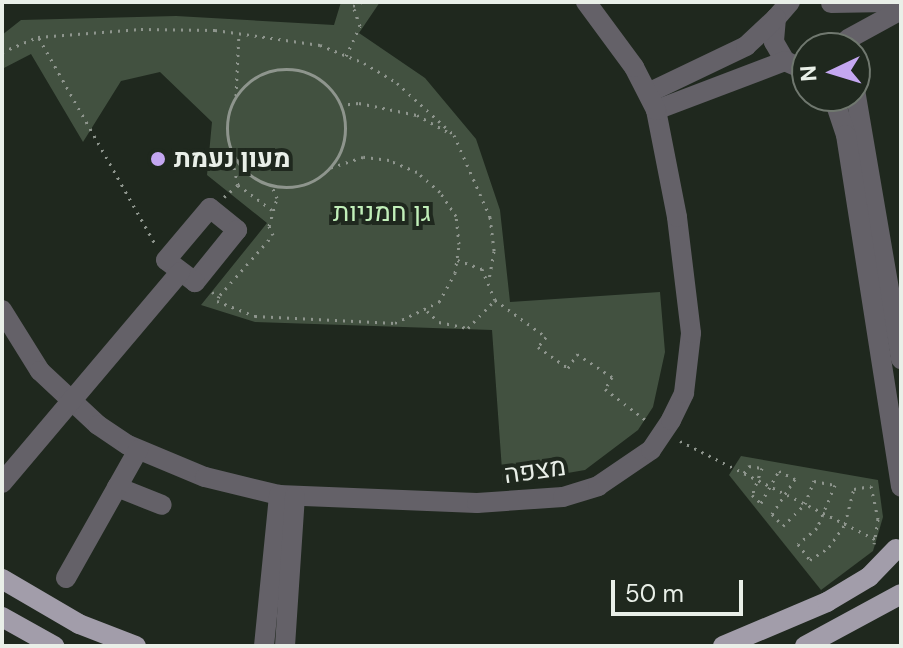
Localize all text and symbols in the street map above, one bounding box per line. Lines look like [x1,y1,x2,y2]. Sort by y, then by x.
north arrow [791,32,871,112]
text: N [794,65,824,83]
place label: מעון נעמת [174,143,290,175]
marker: מעון נעמת [149,150,167,168]
park label: גן חמניות [333,197,431,229]
street label: מצפה [502,451,568,491]
scale bar [615,564,747,614]
text: 50 m [625,578,684,609]

